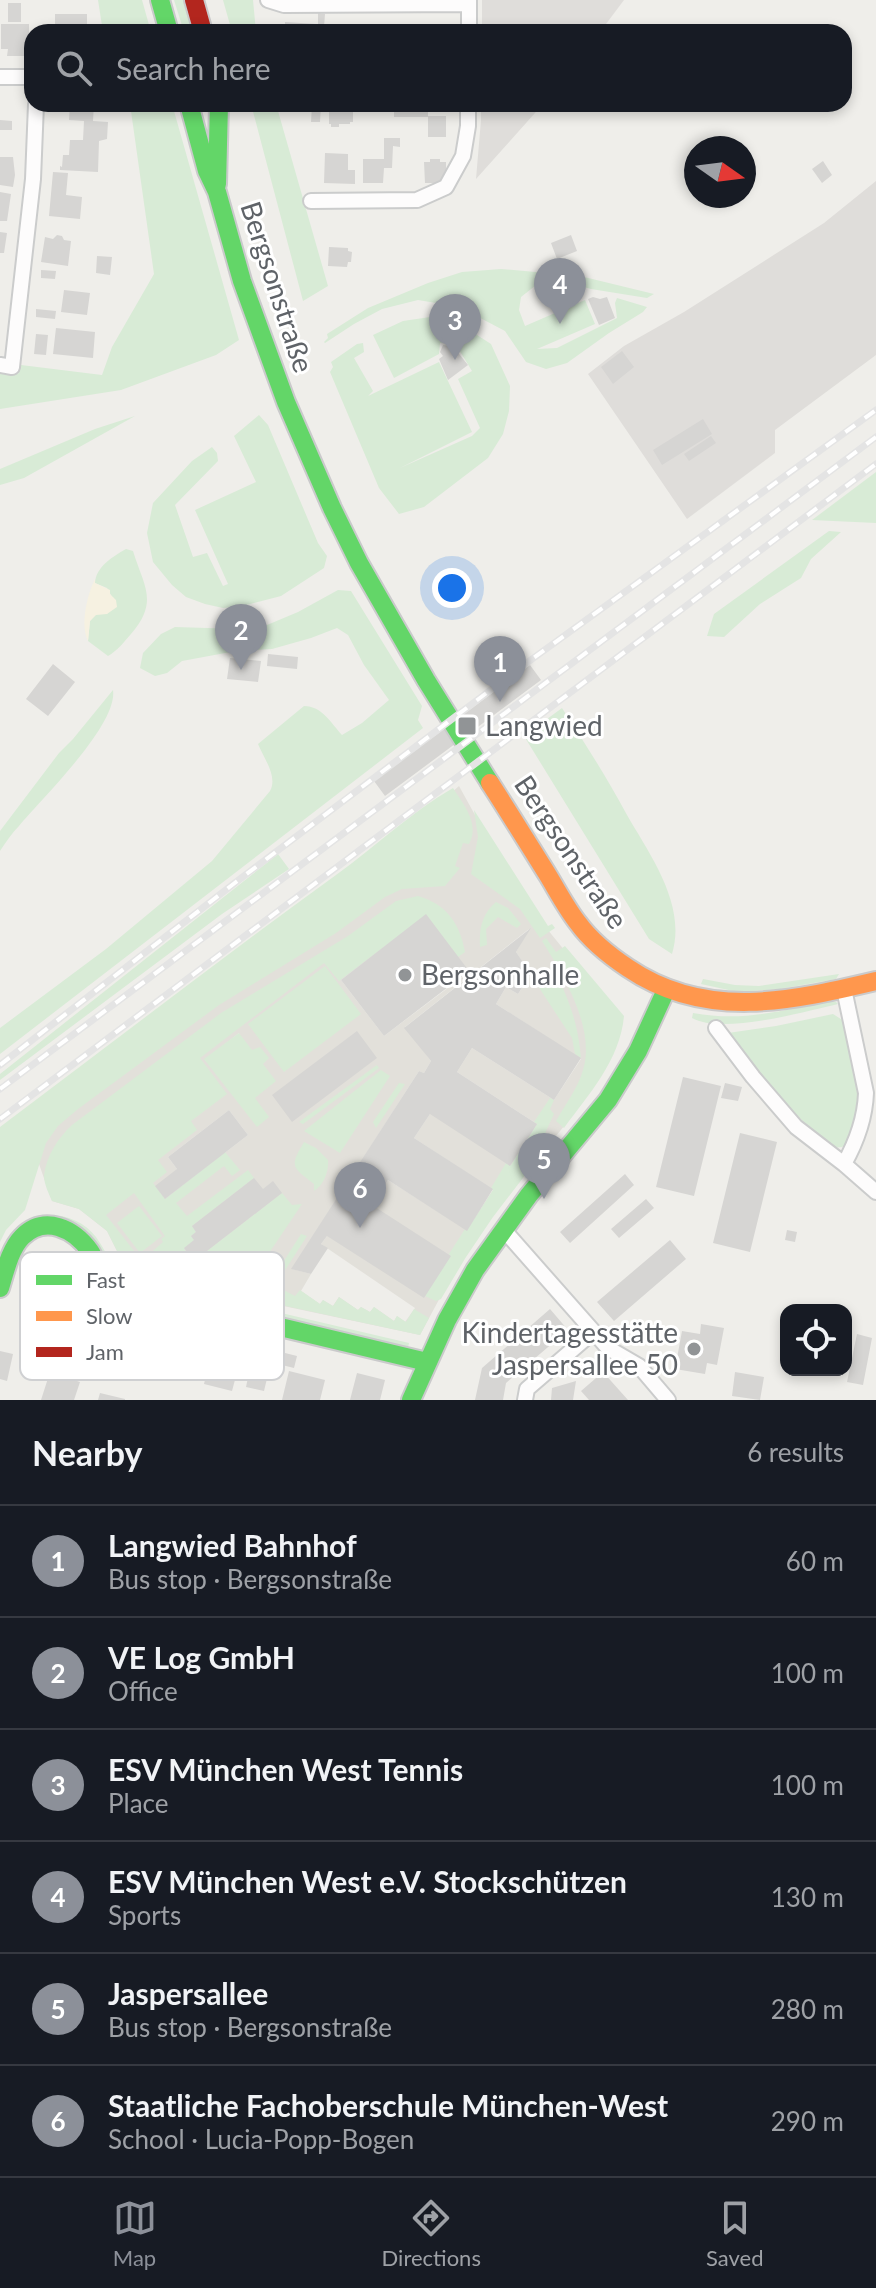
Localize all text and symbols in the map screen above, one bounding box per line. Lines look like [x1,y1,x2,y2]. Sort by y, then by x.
search box [24,24,852,112]
icon: search [52,46,96,90]
text: Search here [116,50,271,86]
north arrow [684,136,756,208]
street label: Bergsonstraße [234,197,322,376]
pin: 4 [534,258,586,324]
pin: 3 [429,294,481,360]
your location [432,568,472,608]
pin: 2 [215,604,267,670]
pin: 1 [474,636,526,702]
place label: Langwied [485,708,603,742]
marker: Langwied [456,715,478,737]
street label: Bergsonstraße [508,768,636,935]
place label: Bergsonhalle [421,957,579,991]
marker: Bergsonhalle [396,966,414,984]
pin: 5 [518,1133,570,1199]
pin: 6 [334,1162,386,1228]
legend [20,1252,284,1380]
text: Fast [86,1266,125,1293]
text: Slow [86,1302,133,1329]
map controls [780,1304,852,1376]
button: locate [780,1304,852,1376]
place label: Kindertagesstätte Jaspersallee 50 [462,1315,678,1381]
text: Jam [86,1338,124,1365]
marker: Kindertagesstätte Jaspersallee 50 [685,1340,703,1358]
text: Nearby [32,1432,143,1473]
text: 6 results [747,1436,844,1468]
text: Langwied Bahnhof [108,1527,357,1563]
text: 1 [50,1545,66,1577]
text: 60 m [786,1545,844,1577]
text: Bus stop · Bergsonstraße [108,1563,392,1595]
text: VE Log GmbH [108,1639,295,1675]
text: 2 [50,1657,66,1689]
text: 100 m [771,1657,844,1689]
text: Office [108,1675,178,1707]
text: ESV München West Tennis [108,1751,463,1787]
text: 3 [50,1769,66,1801]
text: 100 m [771,1769,844,1801]
text: Place [108,1787,169,1819]
text: ESV München West e.V. Stockschützen [108,1863,627,1899]
text: 4 [50,1881,66,1913]
text: 130 m [771,1881,844,1913]
text: Sports [108,1899,181,1931]
text: Jaspersallee [108,1975,268,2011]
text: 5 [50,1993,66,2025]
text: 280 m [771,1993,844,2025]
text: Bus stop · Bergsonstraße [108,2011,392,2043]
text: Staatliche Fachoberschule München-West [108,2087,668,2123]
text: 6 [50,2105,66,2137]
text: 290 m [771,2105,844,2137]
text: School · Lucia-Popp-Bogen [108,2123,414,2155]
tab: Map [113,2196,157,2271]
tab: Directions [382,2196,481,2271]
tab: Saved [706,2196,763,2271]

